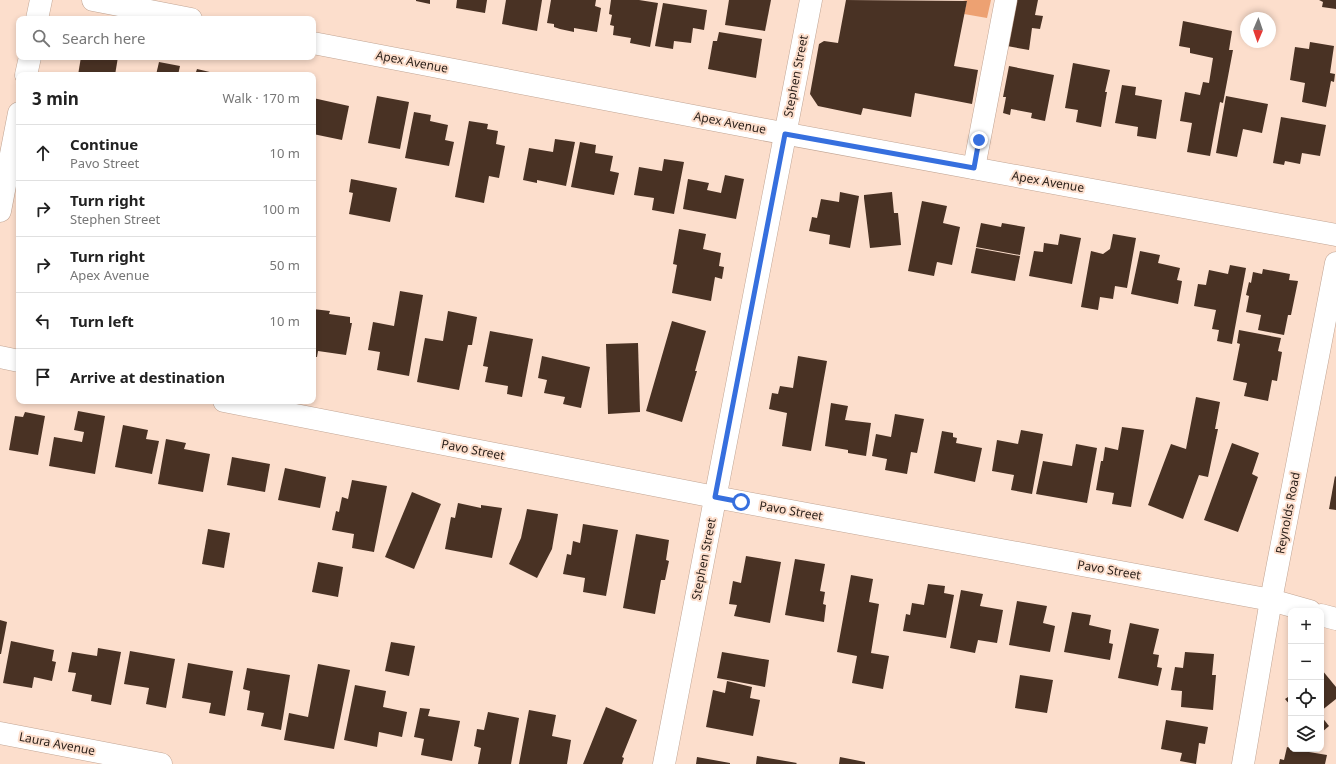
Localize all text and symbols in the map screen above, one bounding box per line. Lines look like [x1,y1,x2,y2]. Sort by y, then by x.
north arrow [1240,12,1276,48]
search box [16,16,316,60]
icon: search [30,27,52,49]
text: Search here [62,28,145,48]
street label: Stephen Street [779,33,812,118]
street label: Apex Avenue [375,46,450,77]
text: 3 min [32,87,79,110]
text: Walk · 170 m [222,89,300,107]
street label: Apex Avenue [693,107,768,138]
route end [970,131,988,149]
text: Continue [70,134,138,154]
icon: ahead [32,142,54,164]
text: 10 m [270,144,300,162]
text: Pavo Street [70,154,139,172]
street label: Apex Avenue [1011,167,1086,196]
text: Turn right [70,190,145,210]
icon: right [32,198,54,220]
text: 100 m [262,200,300,218]
text: Stephen Street [70,210,160,228]
text: Turn right [70,246,145,266]
icon: right [32,254,54,276]
text: 50 m [270,256,300,274]
text: Apex Avenue [70,266,149,284]
icon: left [32,310,54,332]
text: Turn left [70,311,134,331]
text: 10 m [270,312,300,330]
icon: arrive [32,366,54,388]
text: Arrive at destination [70,367,225,387]
street label: Pavo Street [440,435,507,464]
street label: Reynolds Road [1271,471,1304,555]
route start [732,493,750,511]
street label: Pavo Street [758,497,825,525]
street label: Stephen Street [687,516,720,601]
street label: Pavo Street [1076,556,1143,584]
map controls [1288,608,1324,752]
button: + [1288,608,1324,644]
button: − [1288,644,1324,680]
button: locate [1288,680,1324,716]
button: layers [1288,716,1324,752]
street label: Laura Avenue [18,728,97,759]

